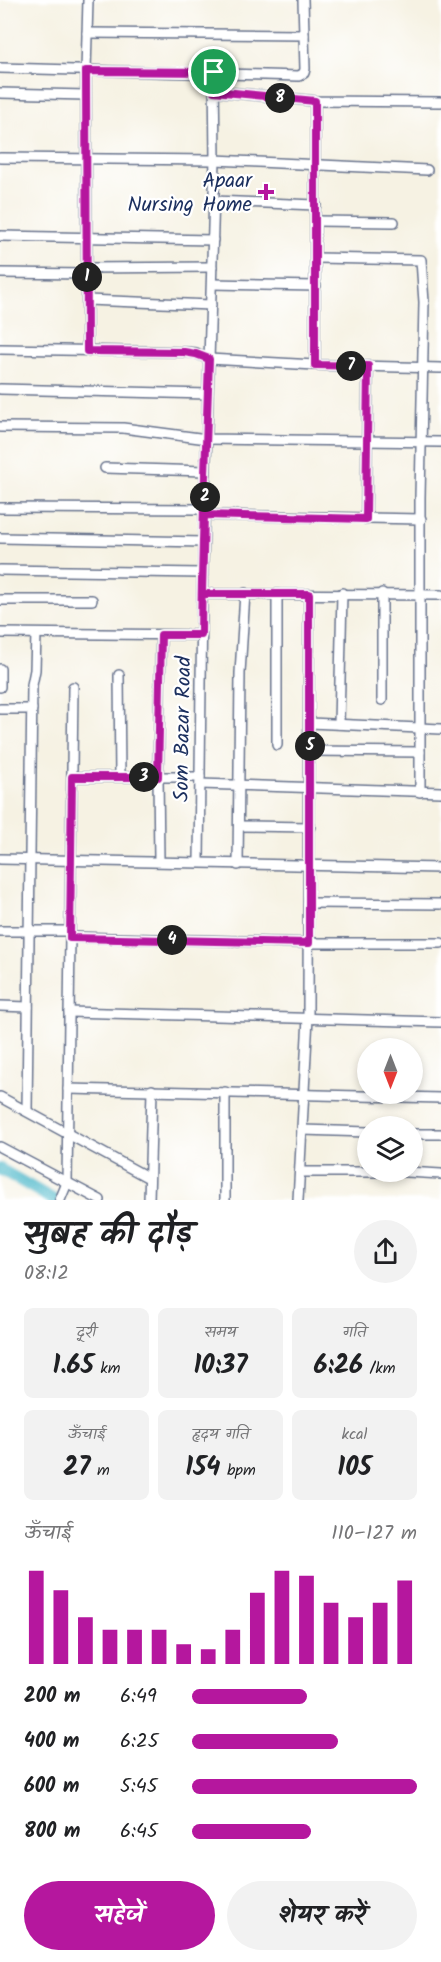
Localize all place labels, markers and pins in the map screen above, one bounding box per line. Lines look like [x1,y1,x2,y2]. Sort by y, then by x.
pin [188,46,239,97]
pin: 8 [265,83,295,113]
place label: Apaar Nursing Home [127,165,253,222]
marker: Apaar Nursing Home [257,183,275,201]
pin: 1 [72,262,102,292]
pin: 7 [336,351,366,381]
pin: 2 [190,482,220,512]
pin: 5 [295,731,325,761]
pin: 3 [129,762,159,792]
pin: 4 [157,925,187,955]

